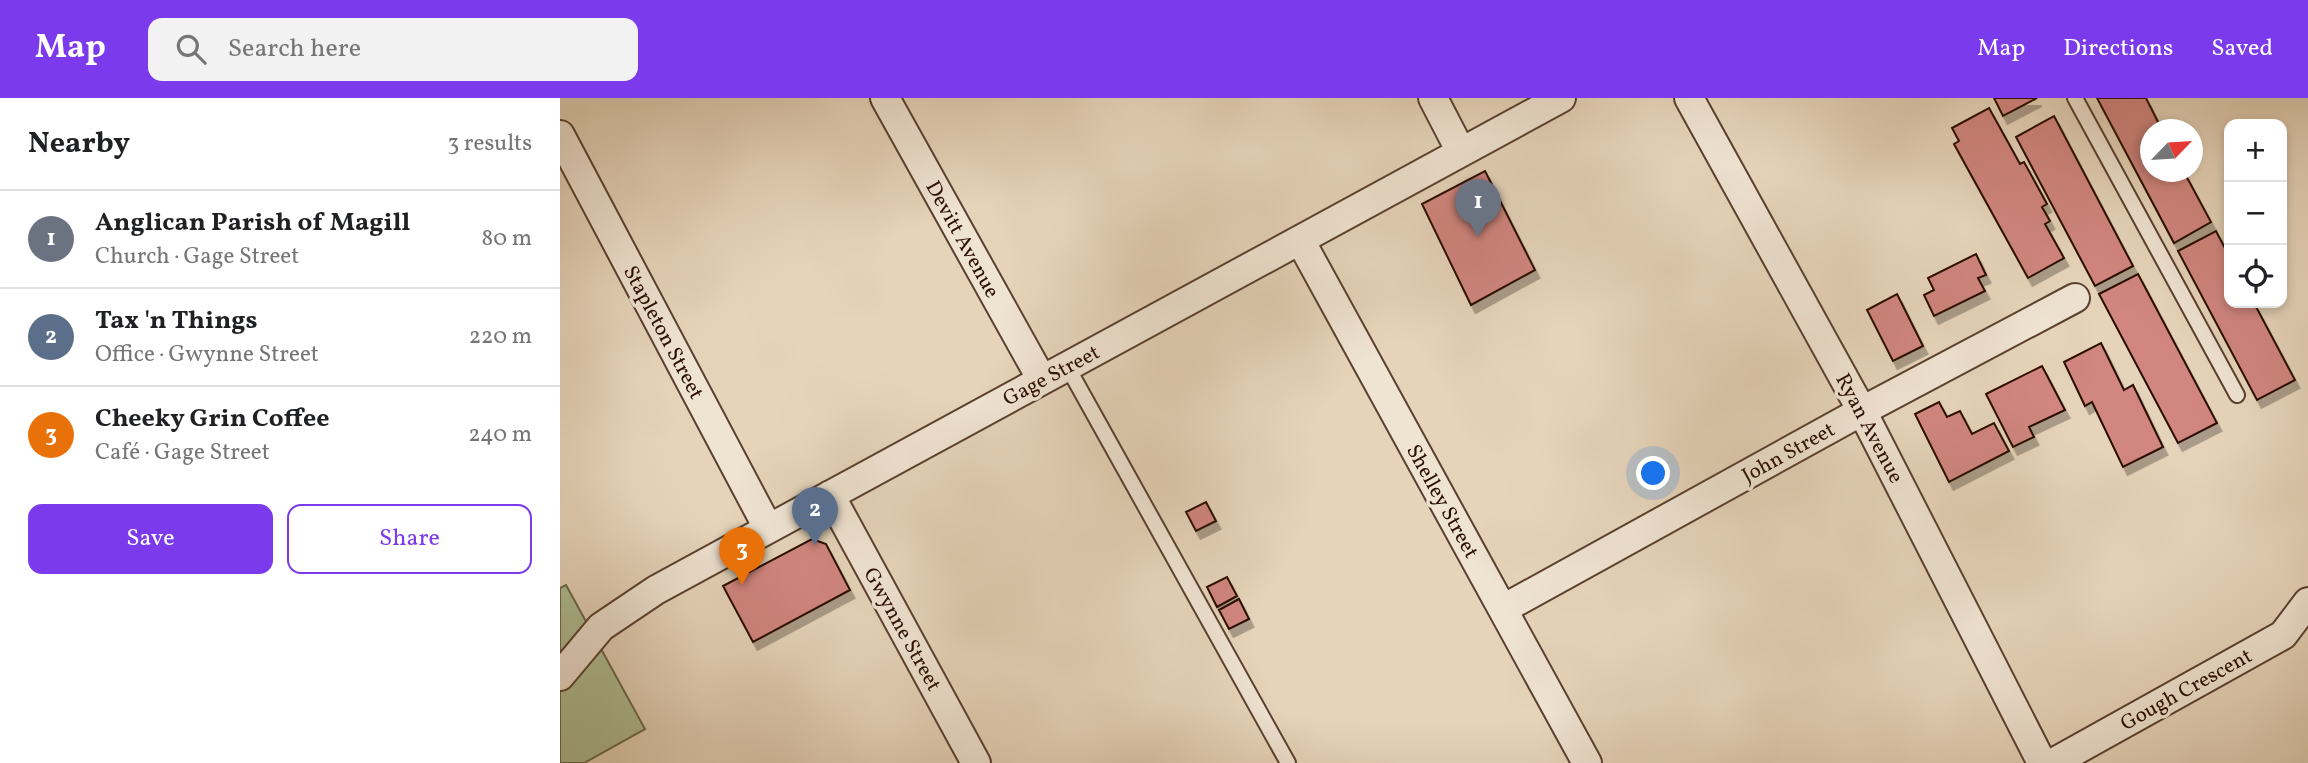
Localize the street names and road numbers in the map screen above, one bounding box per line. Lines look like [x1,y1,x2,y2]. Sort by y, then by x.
street label: Devitt Avenue [918,176,1006,304]
street label: Stapleton Street [615,261,710,405]
street label: Gage Street [998,339,1105,414]
street label: Ryan Avenue [1828,369,1910,489]
street label: John Street [1737,416,1840,491]
street label: Shelley Street [1398,439,1485,564]
street label: Gwynne Street [856,563,948,697]
street label: Gough Crescent [2116,642,2258,739]

